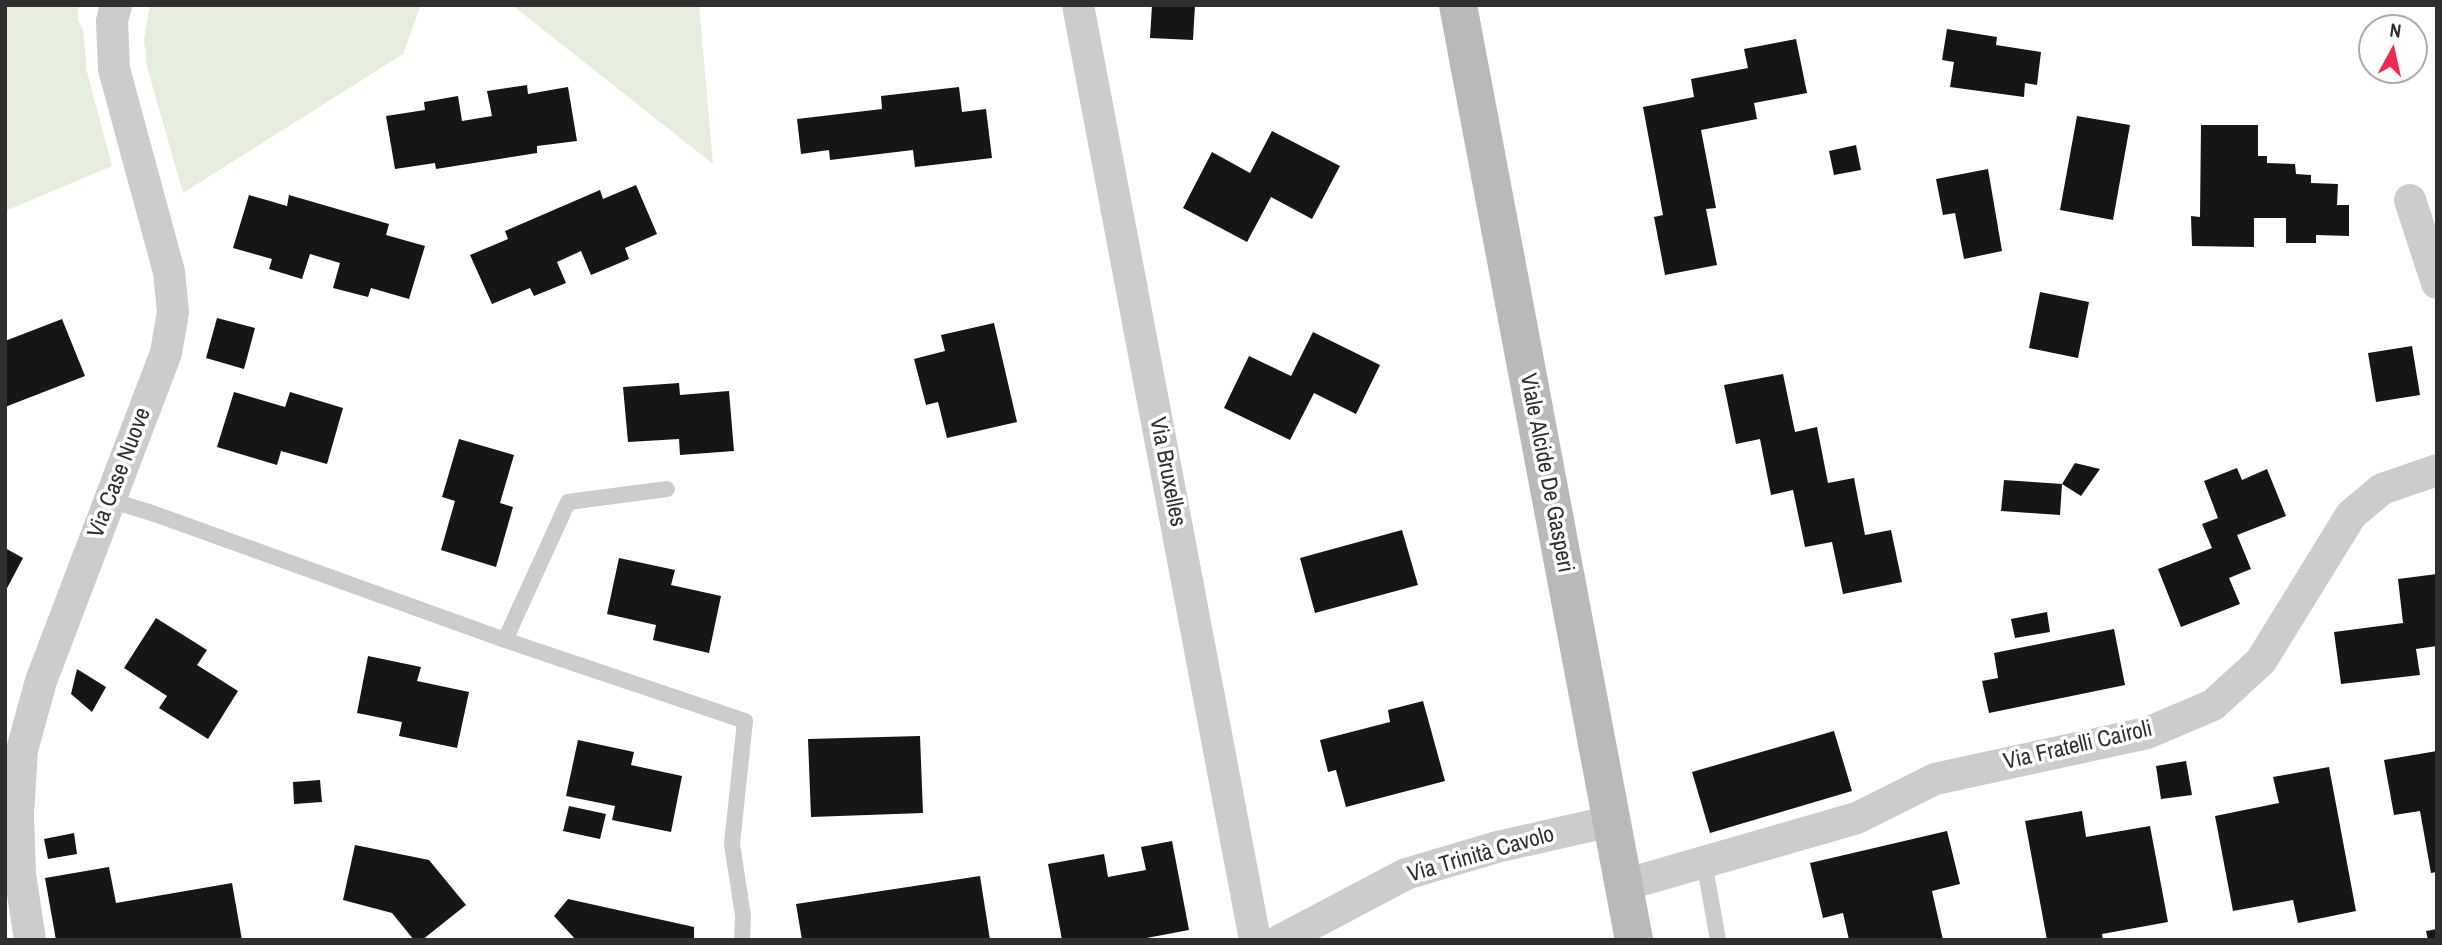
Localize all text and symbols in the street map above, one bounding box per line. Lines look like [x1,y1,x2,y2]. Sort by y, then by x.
north arrow [2358,14,2428,84]
text: N [2388,17,2403,44]
street label: Viale Alcide De Gasperi [1513,371,1579,575]
street label: Via Case Nuove [83,404,157,542]
street label: Via Bruxelles [1143,415,1191,529]
street label: Via Fratelli Cairoli [2001,715,2155,777]
street label: Via Trinità Cavolo [1405,821,1557,889]

